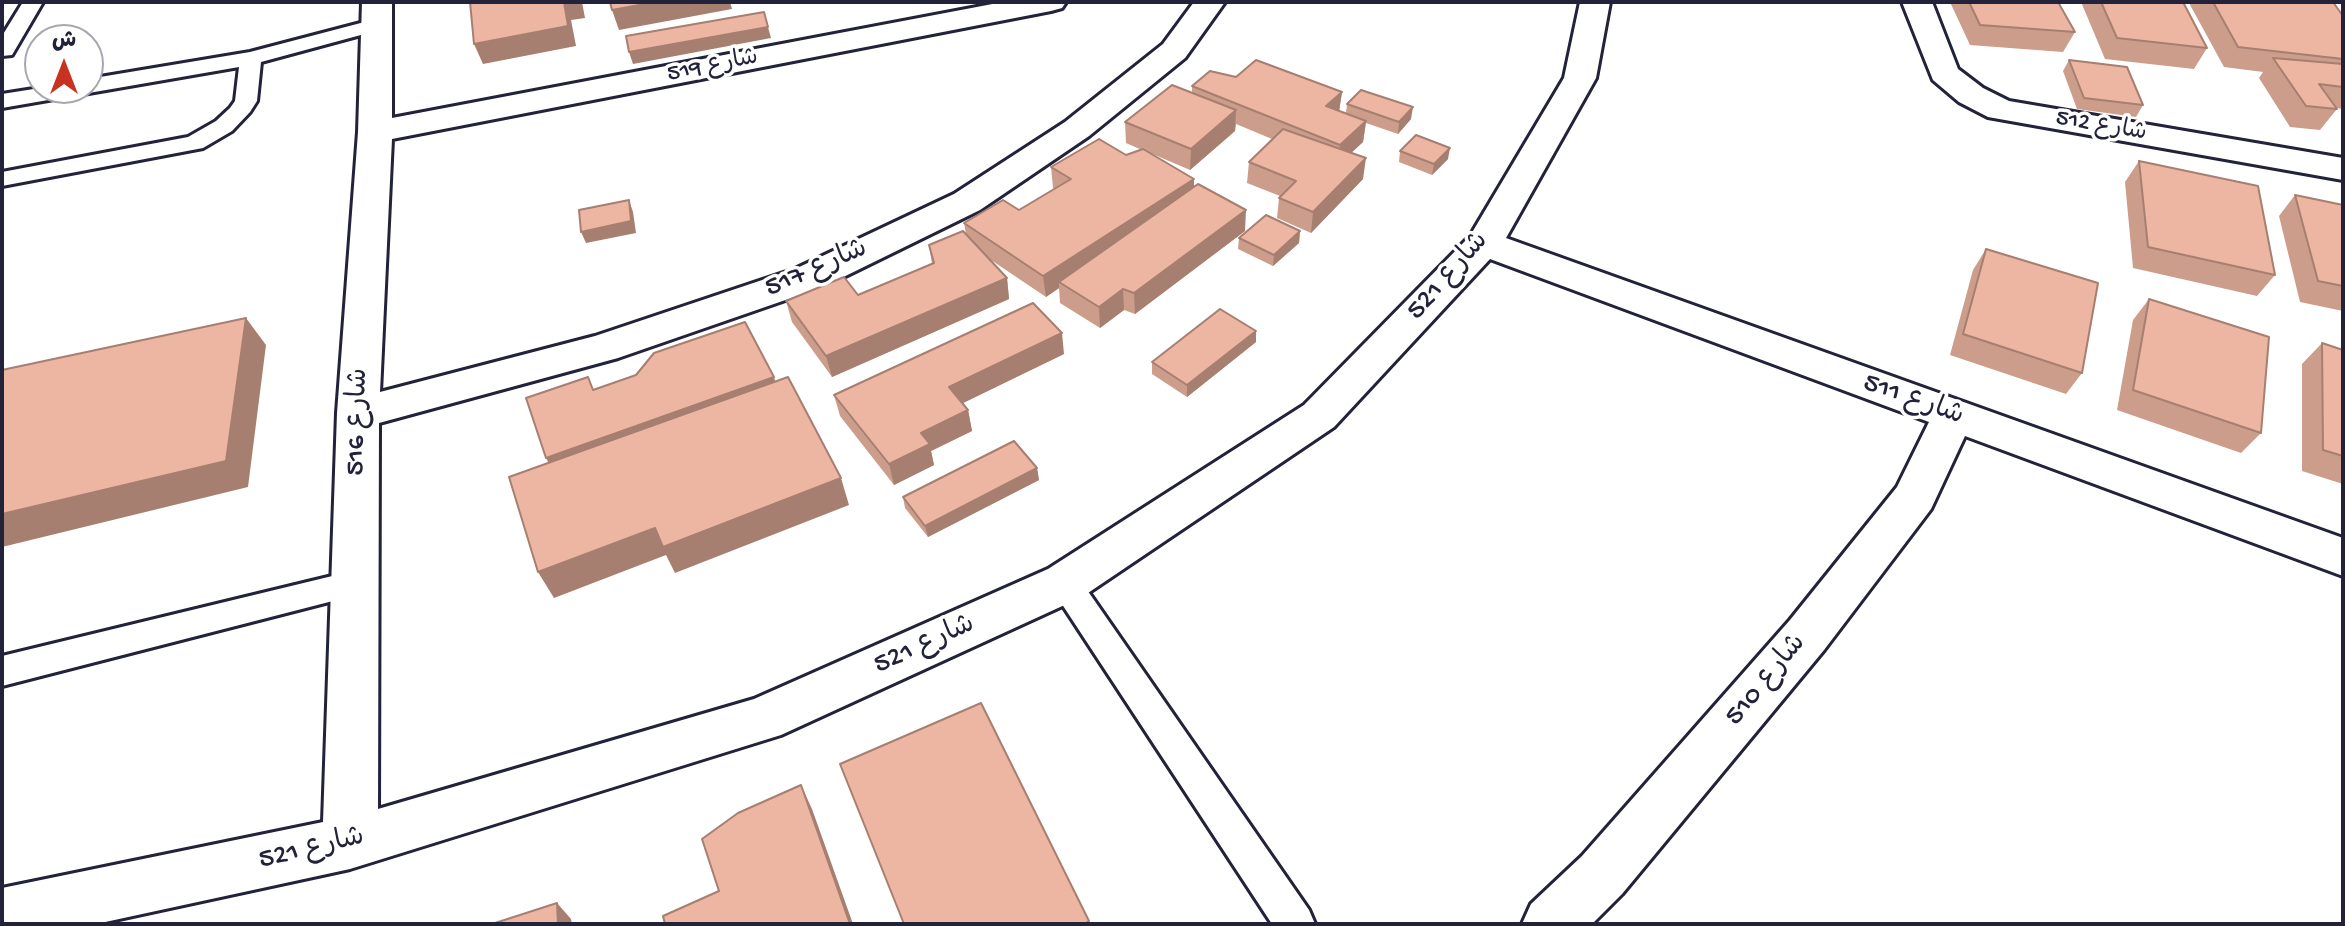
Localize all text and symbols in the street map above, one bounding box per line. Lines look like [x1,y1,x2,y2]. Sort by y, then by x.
north arrow [24,24,104,104]
text: ش [52,29,76,55]
street label: شارع 519 [665,44,761,90]
street label: شارع 512 [2053,105,2149,149]
street label: شارع 521 [1401,226,1497,328]
street label: شارع 517 [761,233,873,307]
street label: شارع 511 [1858,367,1968,435]
street label: شارع 516 [340,368,378,476]
street label: شارع 521 [869,609,981,683]
street label: شارع 510 [1719,628,1815,734]
street label: شارع 521 [256,822,368,878]

